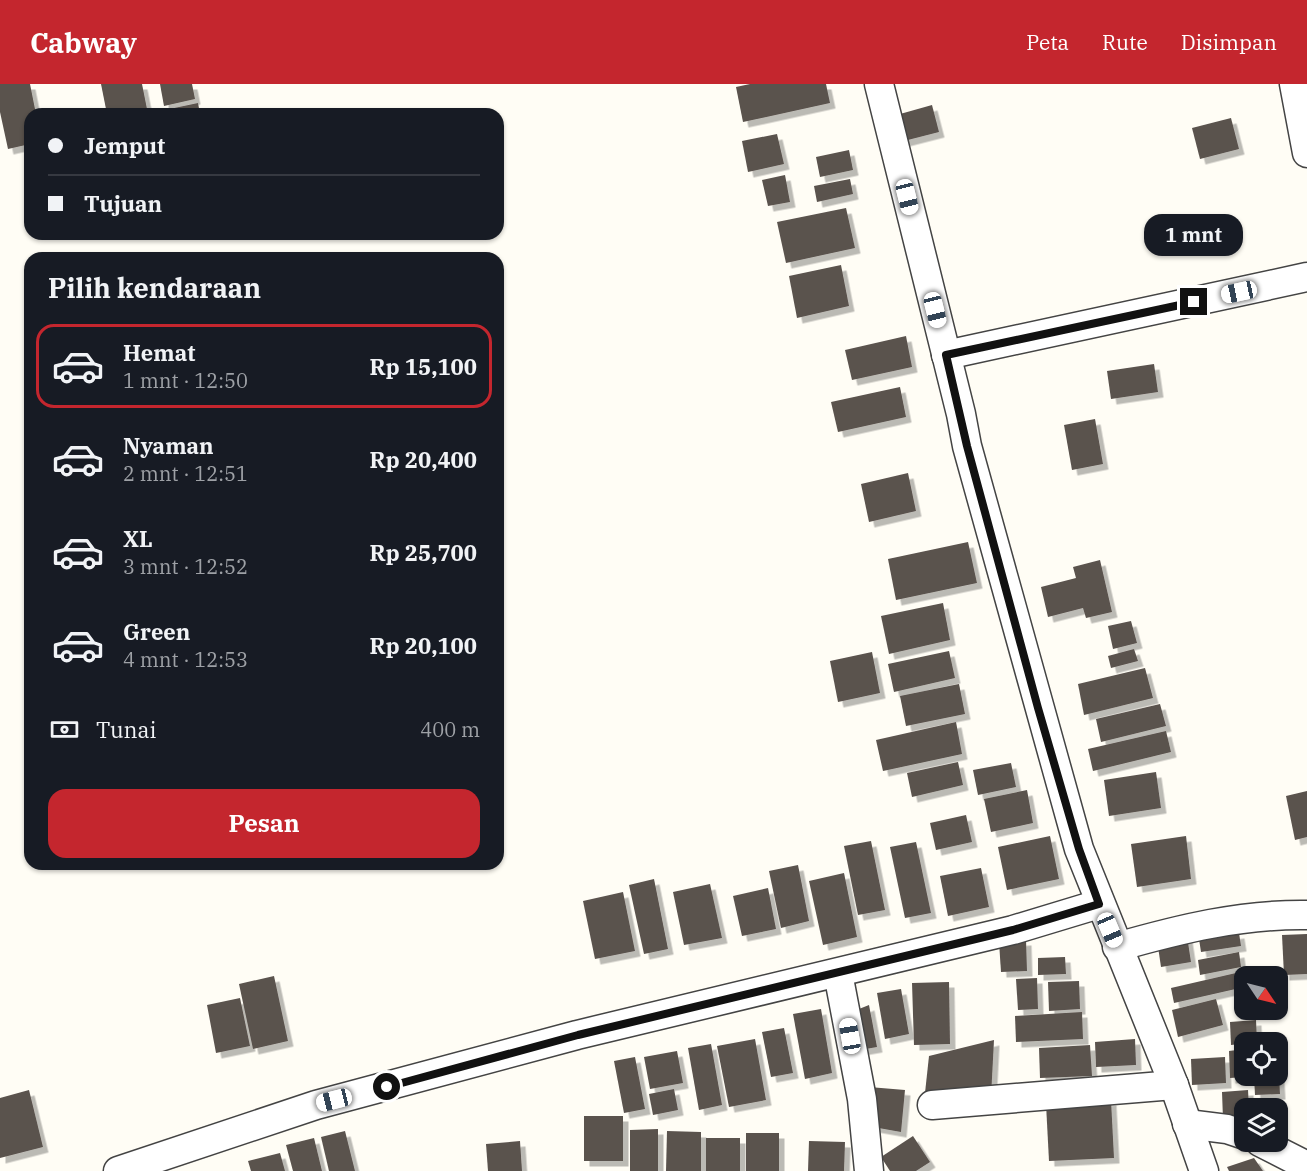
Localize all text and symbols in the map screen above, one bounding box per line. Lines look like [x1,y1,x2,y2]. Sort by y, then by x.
text: Cabway [30,24,137,61]
text: Peta [1026,28,1069,56]
text: Rute [1102,28,1148,56]
text: Disimpan [1181,28,1277,56]
text: Jemput [84,131,165,160]
car [894,177,920,217]
text: Tujuan [84,189,162,218]
callout: 1 mnt [1144,215,1244,257]
text: 1 mnt [1165,221,1222,248]
text: Pilih kendaraan [48,270,261,305]
car [1220,279,1258,305]
route end [1180,288,1207,315]
car [922,290,948,330]
text: Hemat [123,338,195,367]
icon: car [51,339,105,393]
text: Rp 15,100 [370,352,477,381]
text: 1 mnt · 12:50 [123,367,248,394]
text: Nyaman [123,431,214,460]
icon: car [51,432,105,486]
text: Rp 20,400 [370,445,477,474]
text: 2 mnt · 12:51 [123,460,248,487]
text: XL [123,524,153,553]
icon: car [51,525,105,579]
text: Rp 25,700 [370,538,477,567]
text: 3 mnt · 12:52 [123,553,248,580]
text: Green [123,617,190,646]
icon: car [51,618,105,672]
text: Rp 20,100 [370,631,477,660]
text: 4 mnt · 12:53 [123,646,248,673]
icon: cash [48,713,81,746]
text: Tunai [96,715,157,744]
text: 400 m [420,716,480,743]
button: Pesan [48,789,480,858]
car [1095,910,1125,950]
north arrow [1234,966,1288,1020]
map controls [1234,966,1288,1152]
car [838,1017,862,1055]
button: locate [1234,1032,1288,1086]
route start [373,1073,400,1100]
car [314,1087,354,1113]
button: layers [1234,1098,1288,1152]

